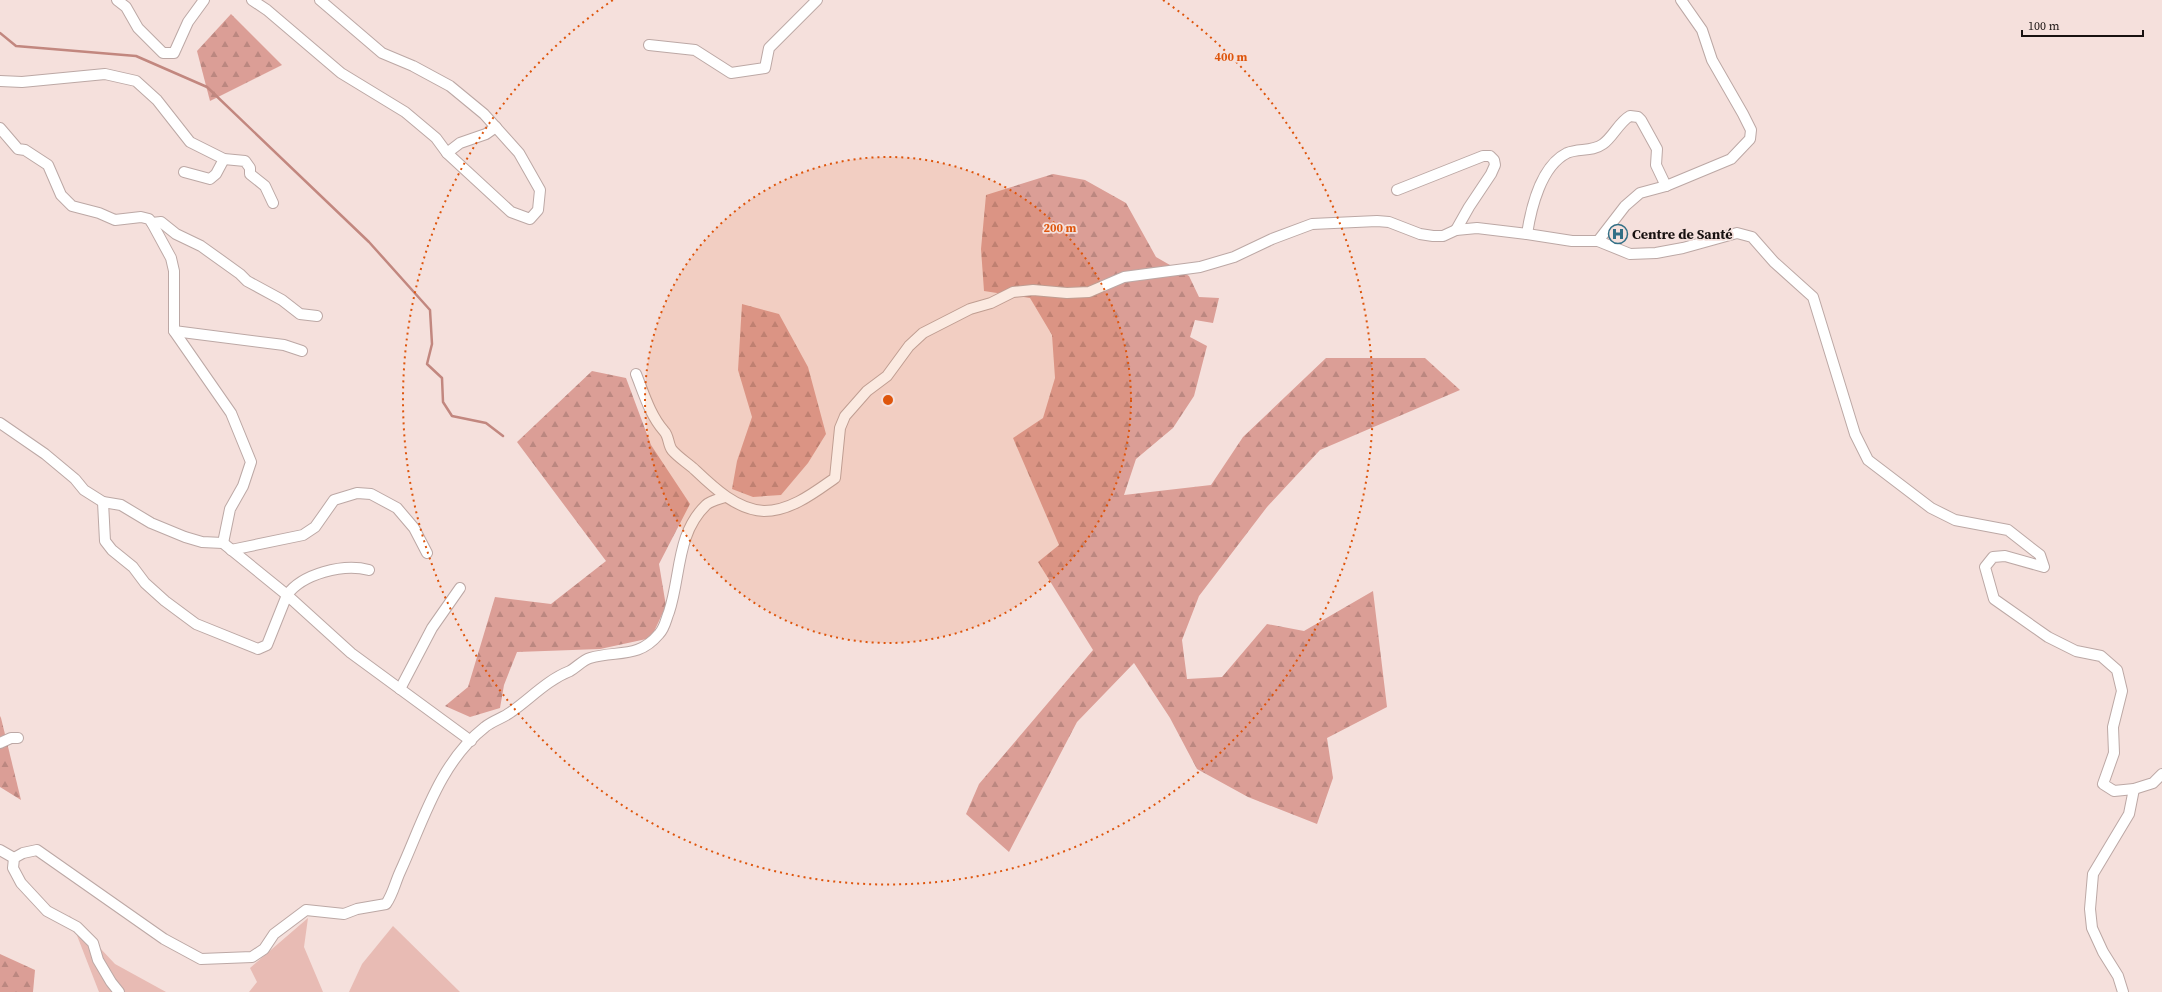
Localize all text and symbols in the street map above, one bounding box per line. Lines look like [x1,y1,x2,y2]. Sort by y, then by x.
scale bar [2022,12,2143,38]
text: 100 m [2028,18,2060,34]
text: 400 m [1215,49,1248,65]
text: 200 m [1044,220,1077,236]
hospital icon: Centre de Santé [1607,223,1629,245]
place label: Centre de Santé [1632,224,1733,244]
centre of rings [881,393,895,407]

